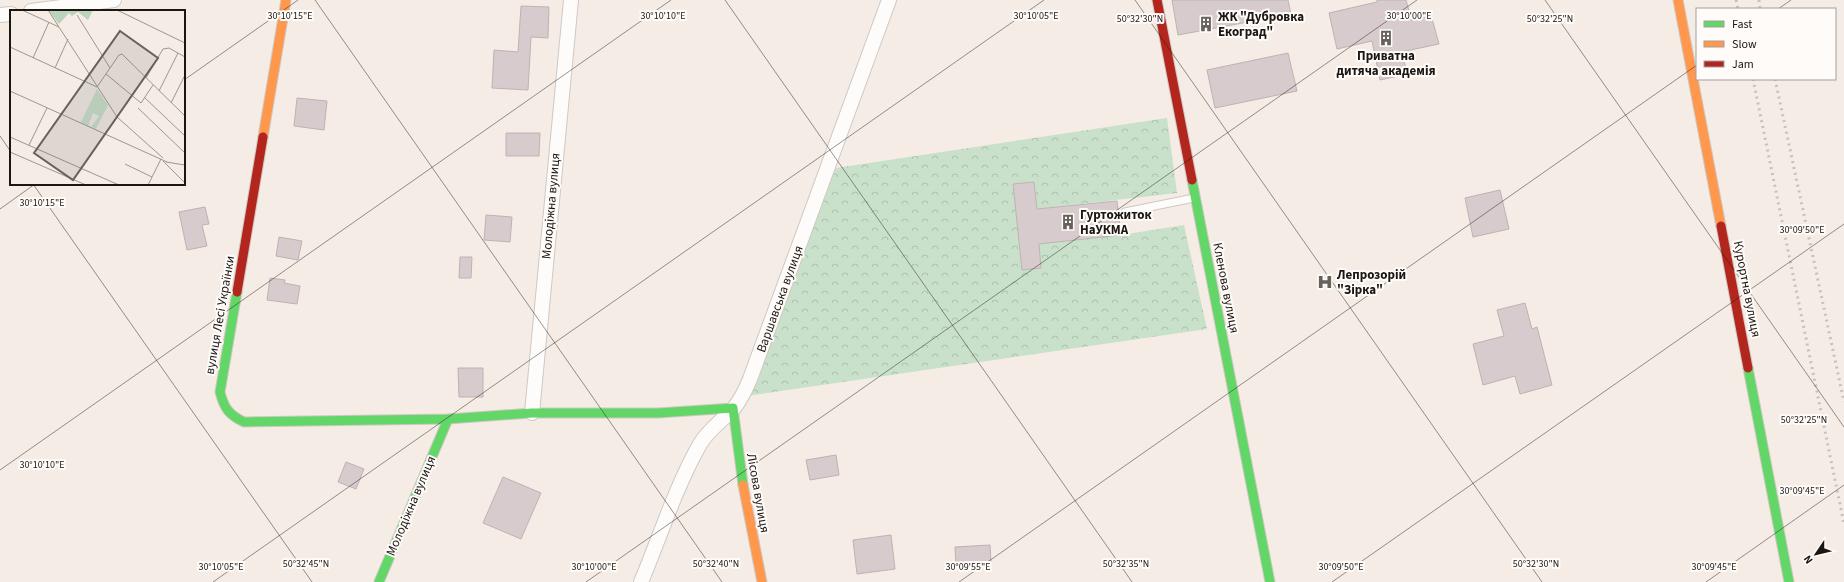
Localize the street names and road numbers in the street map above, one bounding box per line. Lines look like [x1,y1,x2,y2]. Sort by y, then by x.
street label: Молодіжна вулиця [537,152,565,260]
street label: Курортна вулиця [1729,239,1765,339]
street label: Кленова вулиця [1208,241,1244,335]
street label: Варшавська вулиця [752,243,808,355]
street label: вулиця Лесі Українки [201,254,239,376]
street label: Лісова вулиця [742,452,774,534]
street label: Молодіжна вулиця [382,453,440,559]

